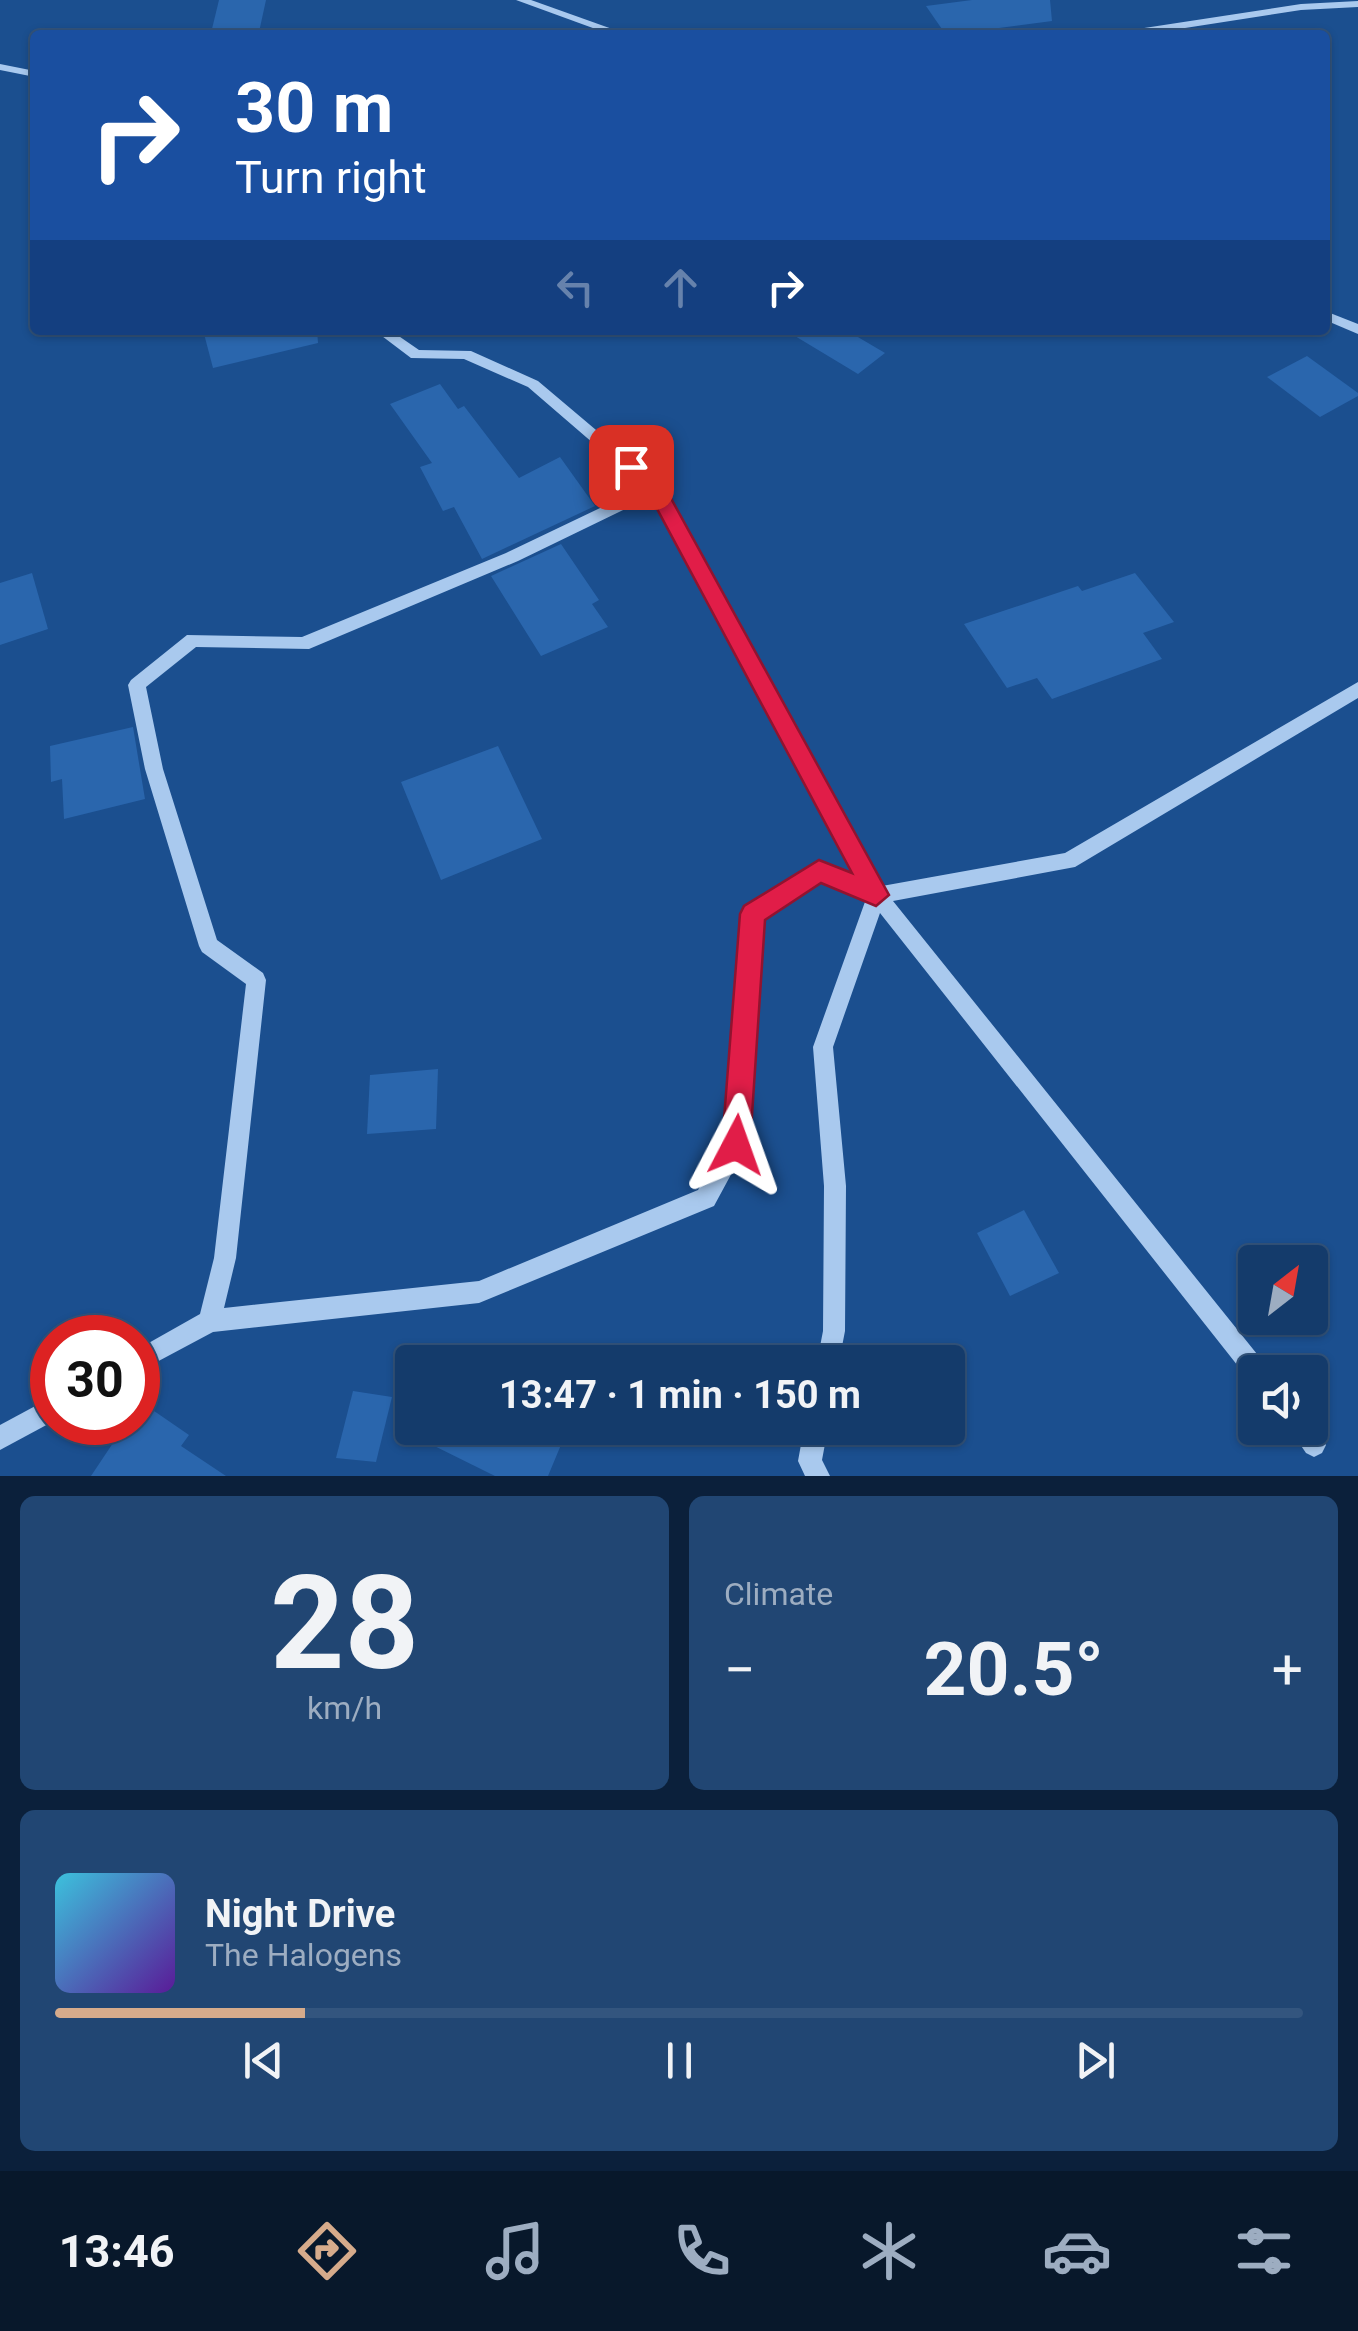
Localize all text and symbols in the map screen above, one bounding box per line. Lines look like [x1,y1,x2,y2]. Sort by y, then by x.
text: 30 m [235,67,393,149]
icon: right [70,70,200,200]
text: Turn right [235,151,427,204]
icon: left [548,260,603,315]
icon: ahead [653,260,708,315]
icon: right [758,260,813,315]
pin [589,425,674,510]
icon: arrive [604,440,659,495]
position arrow [684,1093,788,1197]
north arrow [1238,1245,1328,1335]
map controls [1238,1245,1328,1445]
speed limit sign: 30 [30,1315,160,1445]
button: sound [1238,1355,1328,1445]
text: 13:47 · 1 min · 150 m [499,1373,861,1417]
text: 28 [270,1547,419,1700]
text: Climate [724,1575,833,1613]
text: 20.5° [924,1625,1104,1713]
text: − [724,1638,755,1702]
text: + [1272,1638,1303,1702]
text: km/h [307,1689,382,1727]
text: Night Drive [205,1892,395,1936]
text: The Halogens [205,1936,402,1974]
icon: previous [236,2033,291,2088]
icon: pause [652,2033,707,2088]
icon: next [1068,2033,1123,2088]
icon: directions [292,2216,362,2286]
icon: music [480,2216,550,2286]
icon: phone [667,2216,737,2286]
icon: climate [854,2216,924,2286]
icon: car [1042,2216,1112,2286]
icon: filters [1229,2216,1299,2286]
text: 13:46 [59,2225,175,2278]

